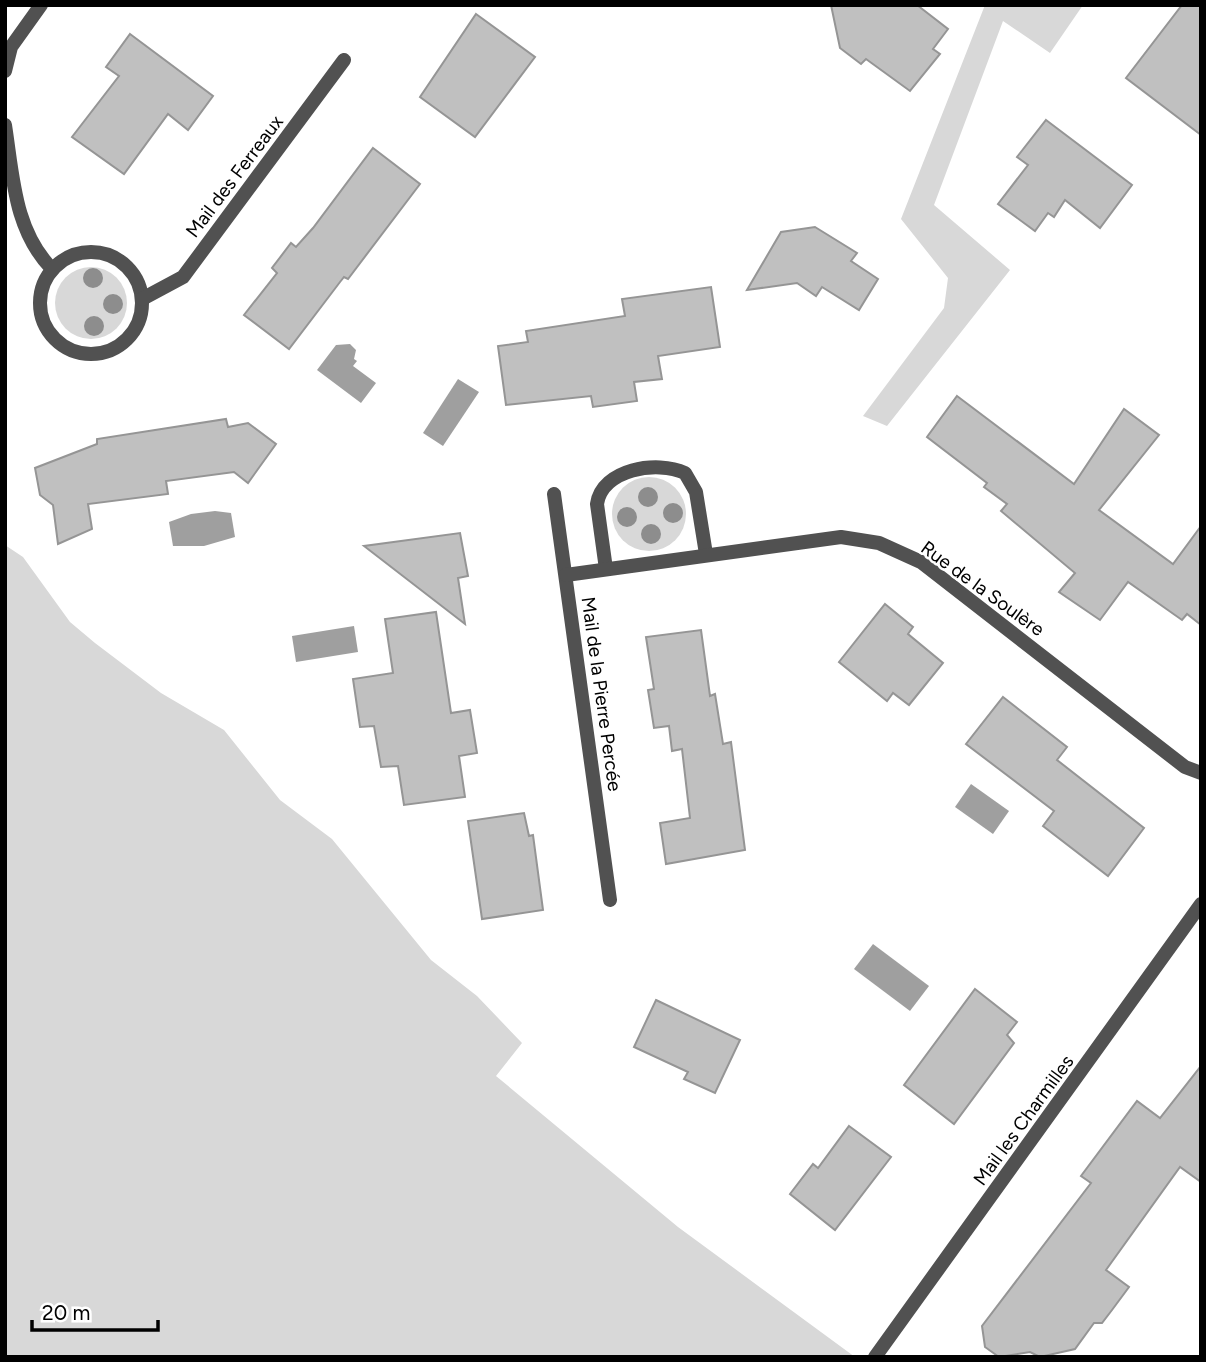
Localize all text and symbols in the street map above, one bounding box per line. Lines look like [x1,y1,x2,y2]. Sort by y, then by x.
street label: Mail des Ferreaux [181,111,288,242]
street label: Rue de la Soulère [916,536,1049,641]
street label: Mail de la Pierre Percée [576,595,627,793]
street label: Mail les Charmilles [968,1050,1079,1190]
scale bar [32,1288,158,1332]
text: 20 m [42,1300,90,1325]

